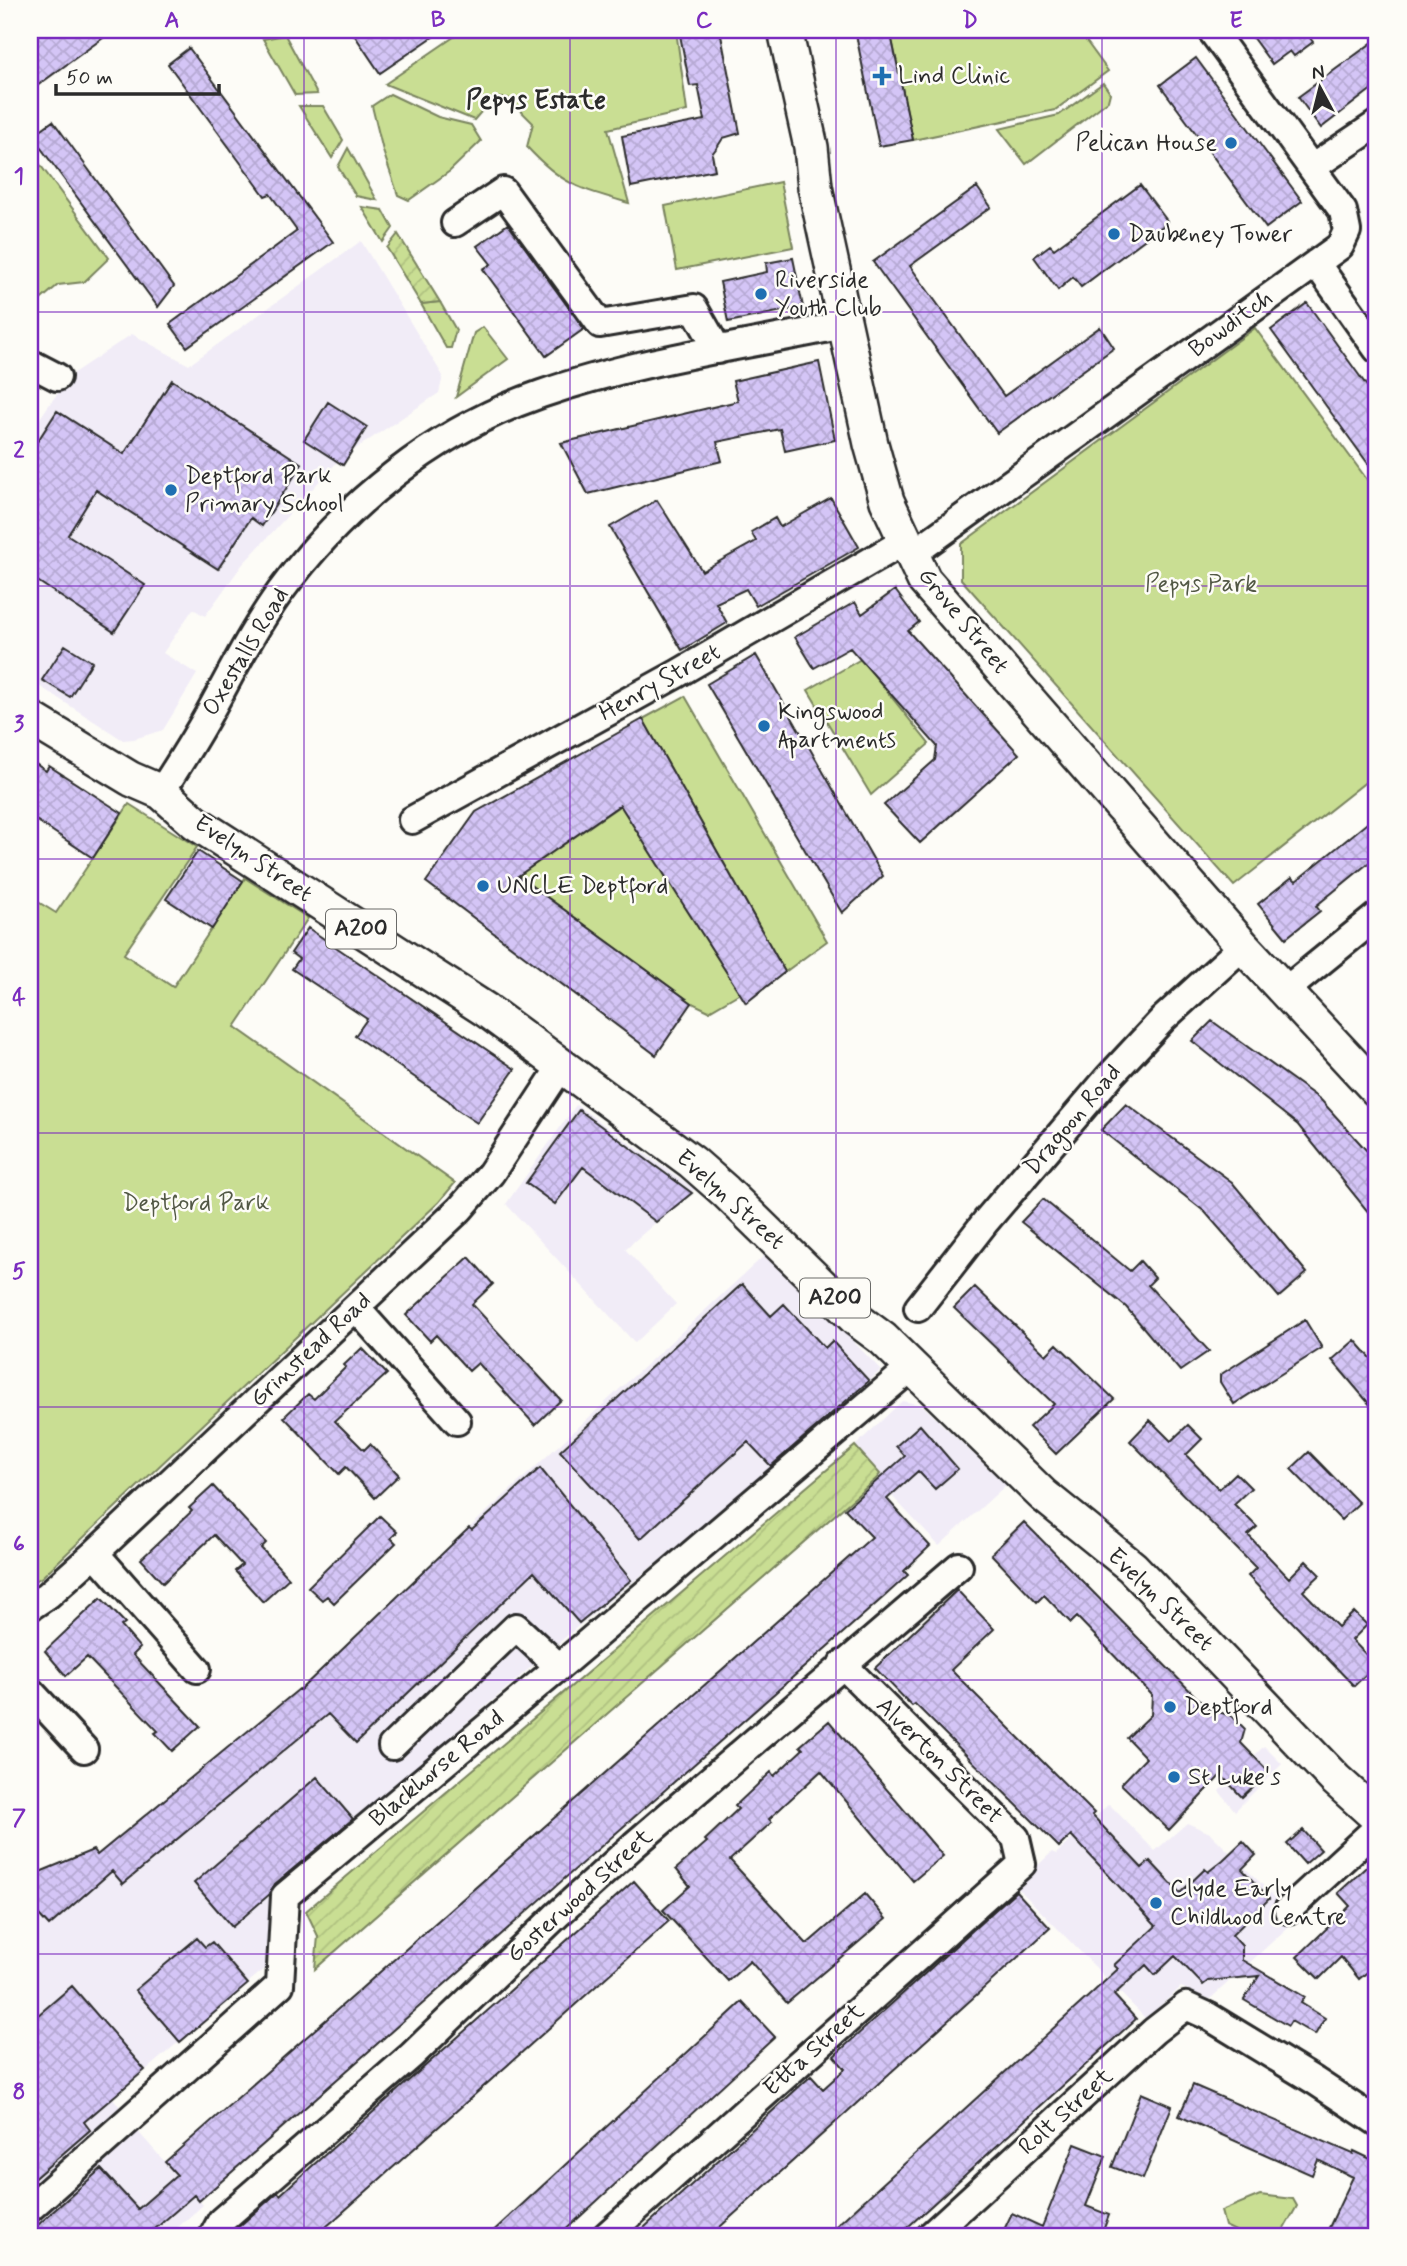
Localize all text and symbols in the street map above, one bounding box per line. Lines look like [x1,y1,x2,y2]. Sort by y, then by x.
text: A [164,6,180,36]
text: B [431,6,446,36]
text: C [696,6,713,36]
text: D [962,6,978,36]
text: E [1229,6,1243,36]
scale bar [56,52,219,96]
north arrow [1284,52,1354,122]
text: N [1310,59,1326,86]
place label: Lind Clinic [898,61,1010,92]
text: 50 m [66,64,113,92]
marker: Lind Clinic [872,66,892,86]
district label: Pepys Estate [466,84,606,118]
place label: Pelican House [1075,128,1217,159]
marker: Pelican House [1223,135,1239,151]
text: 1 [14,162,24,192]
place label: Daubeney Tower [1128,219,1292,250]
marker: Daubeney Tower [1106,226,1122,242]
place label: Riverside Youth Club [775,265,882,324]
street label: Bowditch [1183,283,1279,365]
marker: Riverside Youth Club [753,286,769,302]
text: 2 [13,436,25,466]
place label: Deptford Park Primary School [185,461,344,520]
marker: Deptford Park Primary School [163,482,179,498]
street label: Grove Street [911,561,1015,681]
park label: Pepys Park [1145,569,1257,600]
street label: Oxestalls Road [196,582,296,722]
street label: Henry Street [594,637,726,729]
place label: Kingswood Apartments [778,697,896,759]
text: 3 [14,710,25,740]
marker: Kingswood Apartments [756,718,772,734]
street label: Evelyn Street [188,808,318,910]
place label: UNCLE Deptford [497,871,668,904]
marker: UNCLE Deptford [475,878,491,894]
road number: A200 [326,910,396,948]
text: 4 [12,983,26,1013]
street label: Dragoon Road [1017,1058,1130,1184]
street label: Evelyn Street [669,1143,791,1257]
park label: Deptford Park [123,1188,269,1221]
text: 5 [12,1257,26,1287]
road number: A200 [800,1278,870,1317]
street label: Grinstead Road [244,1286,378,1414]
text: 6 [13,1530,25,1560]
street label: Evelyn Street [1100,1541,1220,1659]
street label: Alverton Street [869,1691,1009,1831]
place label: Deptford [1184,1692,1273,1725]
marker: Deptford [1162,1699,1178,1715]
street label: Blackhorse Road [363,1703,511,1835]
place label: St Luke's [1188,1762,1281,1793]
marker: St Luke's [1166,1769,1182,1785]
text: 7 [12,1804,26,1834]
street label: Gosterwood Street [500,1822,660,1970]
place label: Clyde Early Childhood Centre [1170,1874,1346,1933]
marker: Clyde Early Childhood Centre [1148,1895,1164,1911]
street label: Etta Street [757,1996,871,2104]
street label: Rolt Street [1012,2061,1120,2163]
text: 8 [13,2078,25,2108]

